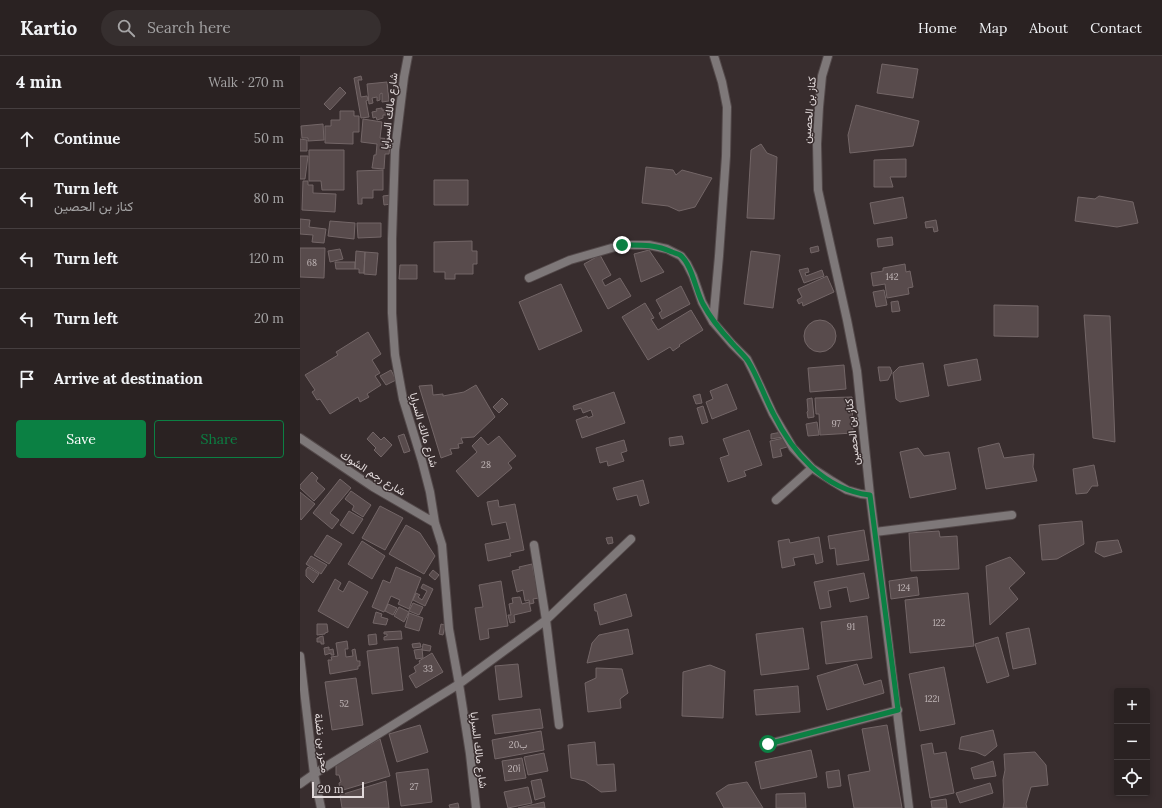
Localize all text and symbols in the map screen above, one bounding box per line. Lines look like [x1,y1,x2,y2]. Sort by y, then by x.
search box [101,10,381,46]
text: Kartio [20,16,77,40]
icon: search [115,17,137,39]
text: Search here [147,18,231,37]
text: Home [918,19,957,37]
text: Map [979,19,1007,37]
text: About [1029,19,1068,37]
text: Contact [1090,19,1142,37]
text: 4 min [16,71,62,93]
street label: شارع مالك السرايا [377,72,402,150]
text: Walk · 270 m [208,74,284,91]
street label: كناز بن الحصين [799,76,819,144]
icon: ahead [16,128,38,150]
text: Continue [54,129,120,148]
text: 50 m [254,130,284,147]
text: Turn left [54,179,118,198]
icon: left [16,188,38,210]
text: 80 m [254,190,284,207]
text: كناز بن الحصين [54,198,133,215]
route end [613,236,631,254]
icon: left [16,248,38,270]
text: Turn left [54,249,118,268]
text: 120 m [249,250,284,267]
house number: 68 [307,257,317,268]
house number: 142 [886,271,899,282]
icon: left [16,308,38,330]
text: Turn left [54,309,118,328]
text: 20 m [254,310,284,327]
icon: arrive [16,368,38,390]
text: Arrive at destination [54,369,203,388]
street label: شارع مالك السرايا [406,391,441,470]
street label: كناز بن الحصين [842,398,862,466]
house number: 97 [831,418,841,429]
button: Save [16,420,146,458]
button: Share [154,420,284,458]
street label: شارع رجم الشوك [337,447,409,500]
house number: 28 [481,459,491,470]
house number: 124 [898,582,911,593]
house number: 122 [933,617,946,628]
house number: 91 [847,621,855,632]
house number: 33 [423,663,433,674]
map controls [1114,688,1150,796]
button: + [1114,688,1150,724]
house number: 122ا [924,693,940,704]
house number: 52 [339,698,349,709]
street label: شارع مالك السرايا [466,711,491,790]
street label: محرز بن نضلة [311,712,333,774]
button: − [1114,724,1150,760]
route start [759,735,777,753]
house number: 20ب [509,739,527,750]
button: locate [1114,760,1150,796]
house number: 20أ [508,763,520,774]
scale bar [312,780,364,799]
house number: 27 [410,781,418,792]
text: 20 m [318,782,343,796]

